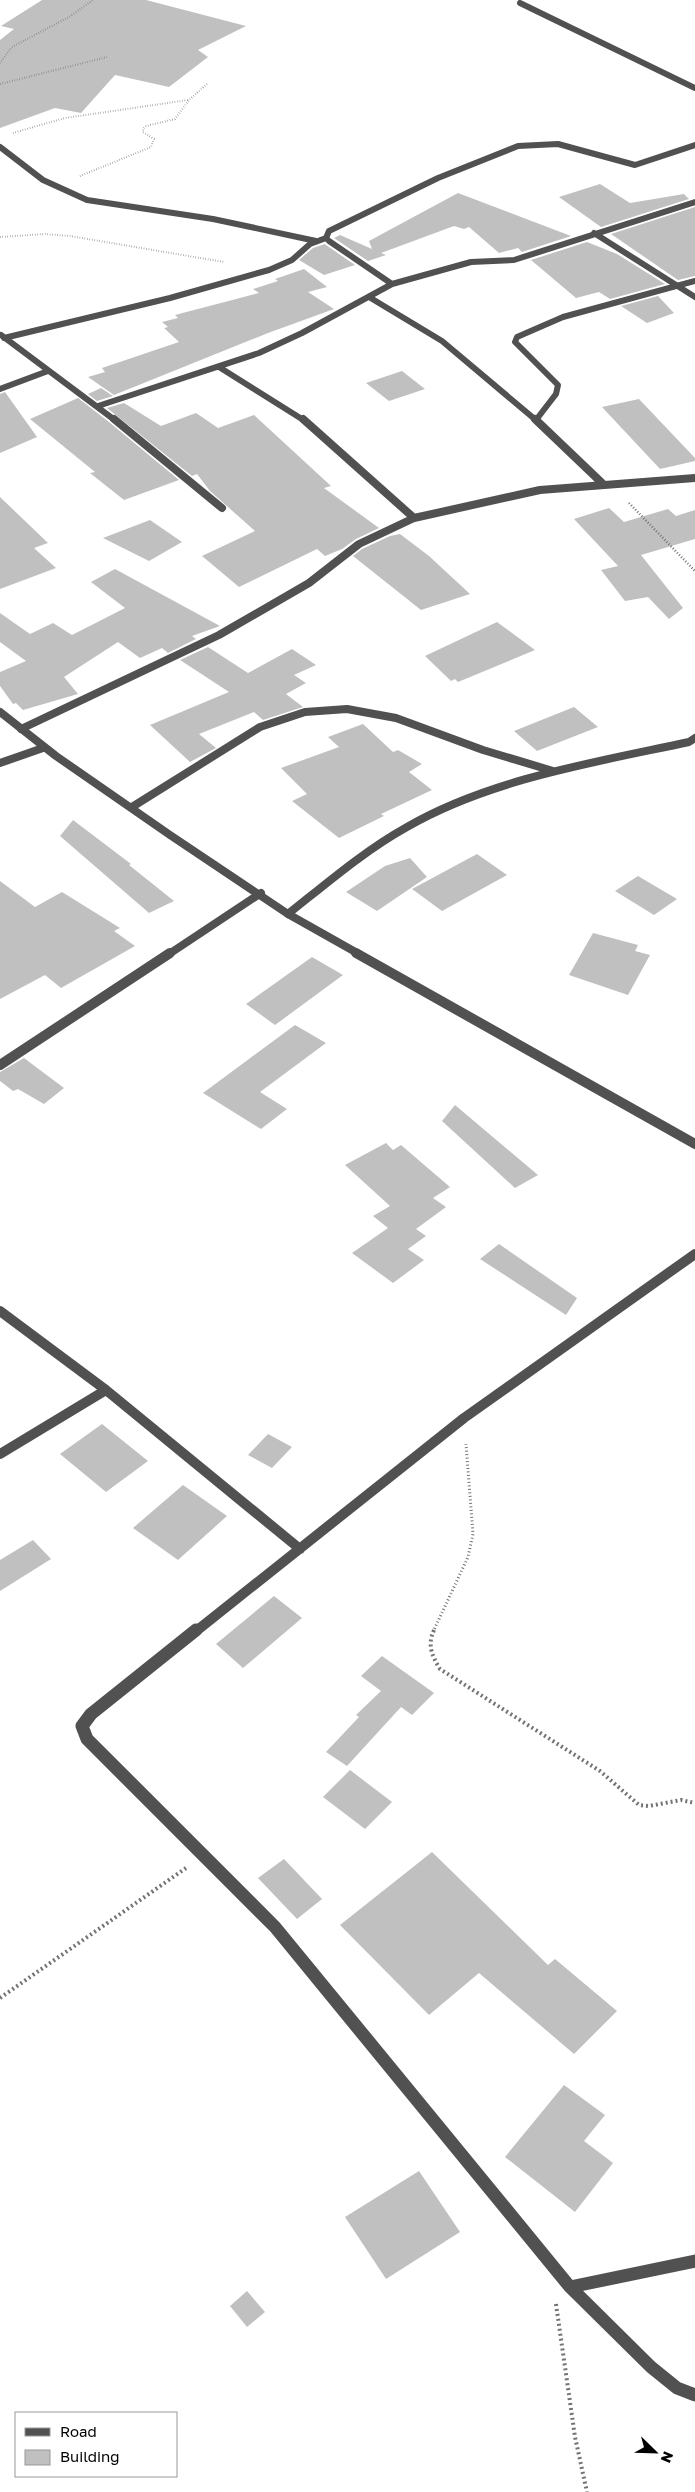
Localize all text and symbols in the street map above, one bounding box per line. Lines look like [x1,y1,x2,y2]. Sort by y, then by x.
legend [15,2412,178,2477]
text: Road [60,2422,97,2440]
north arrow [630,2427,680,2477]
text: Building [60,2447,120,2465]
text: N [658,2449,677,2465]

